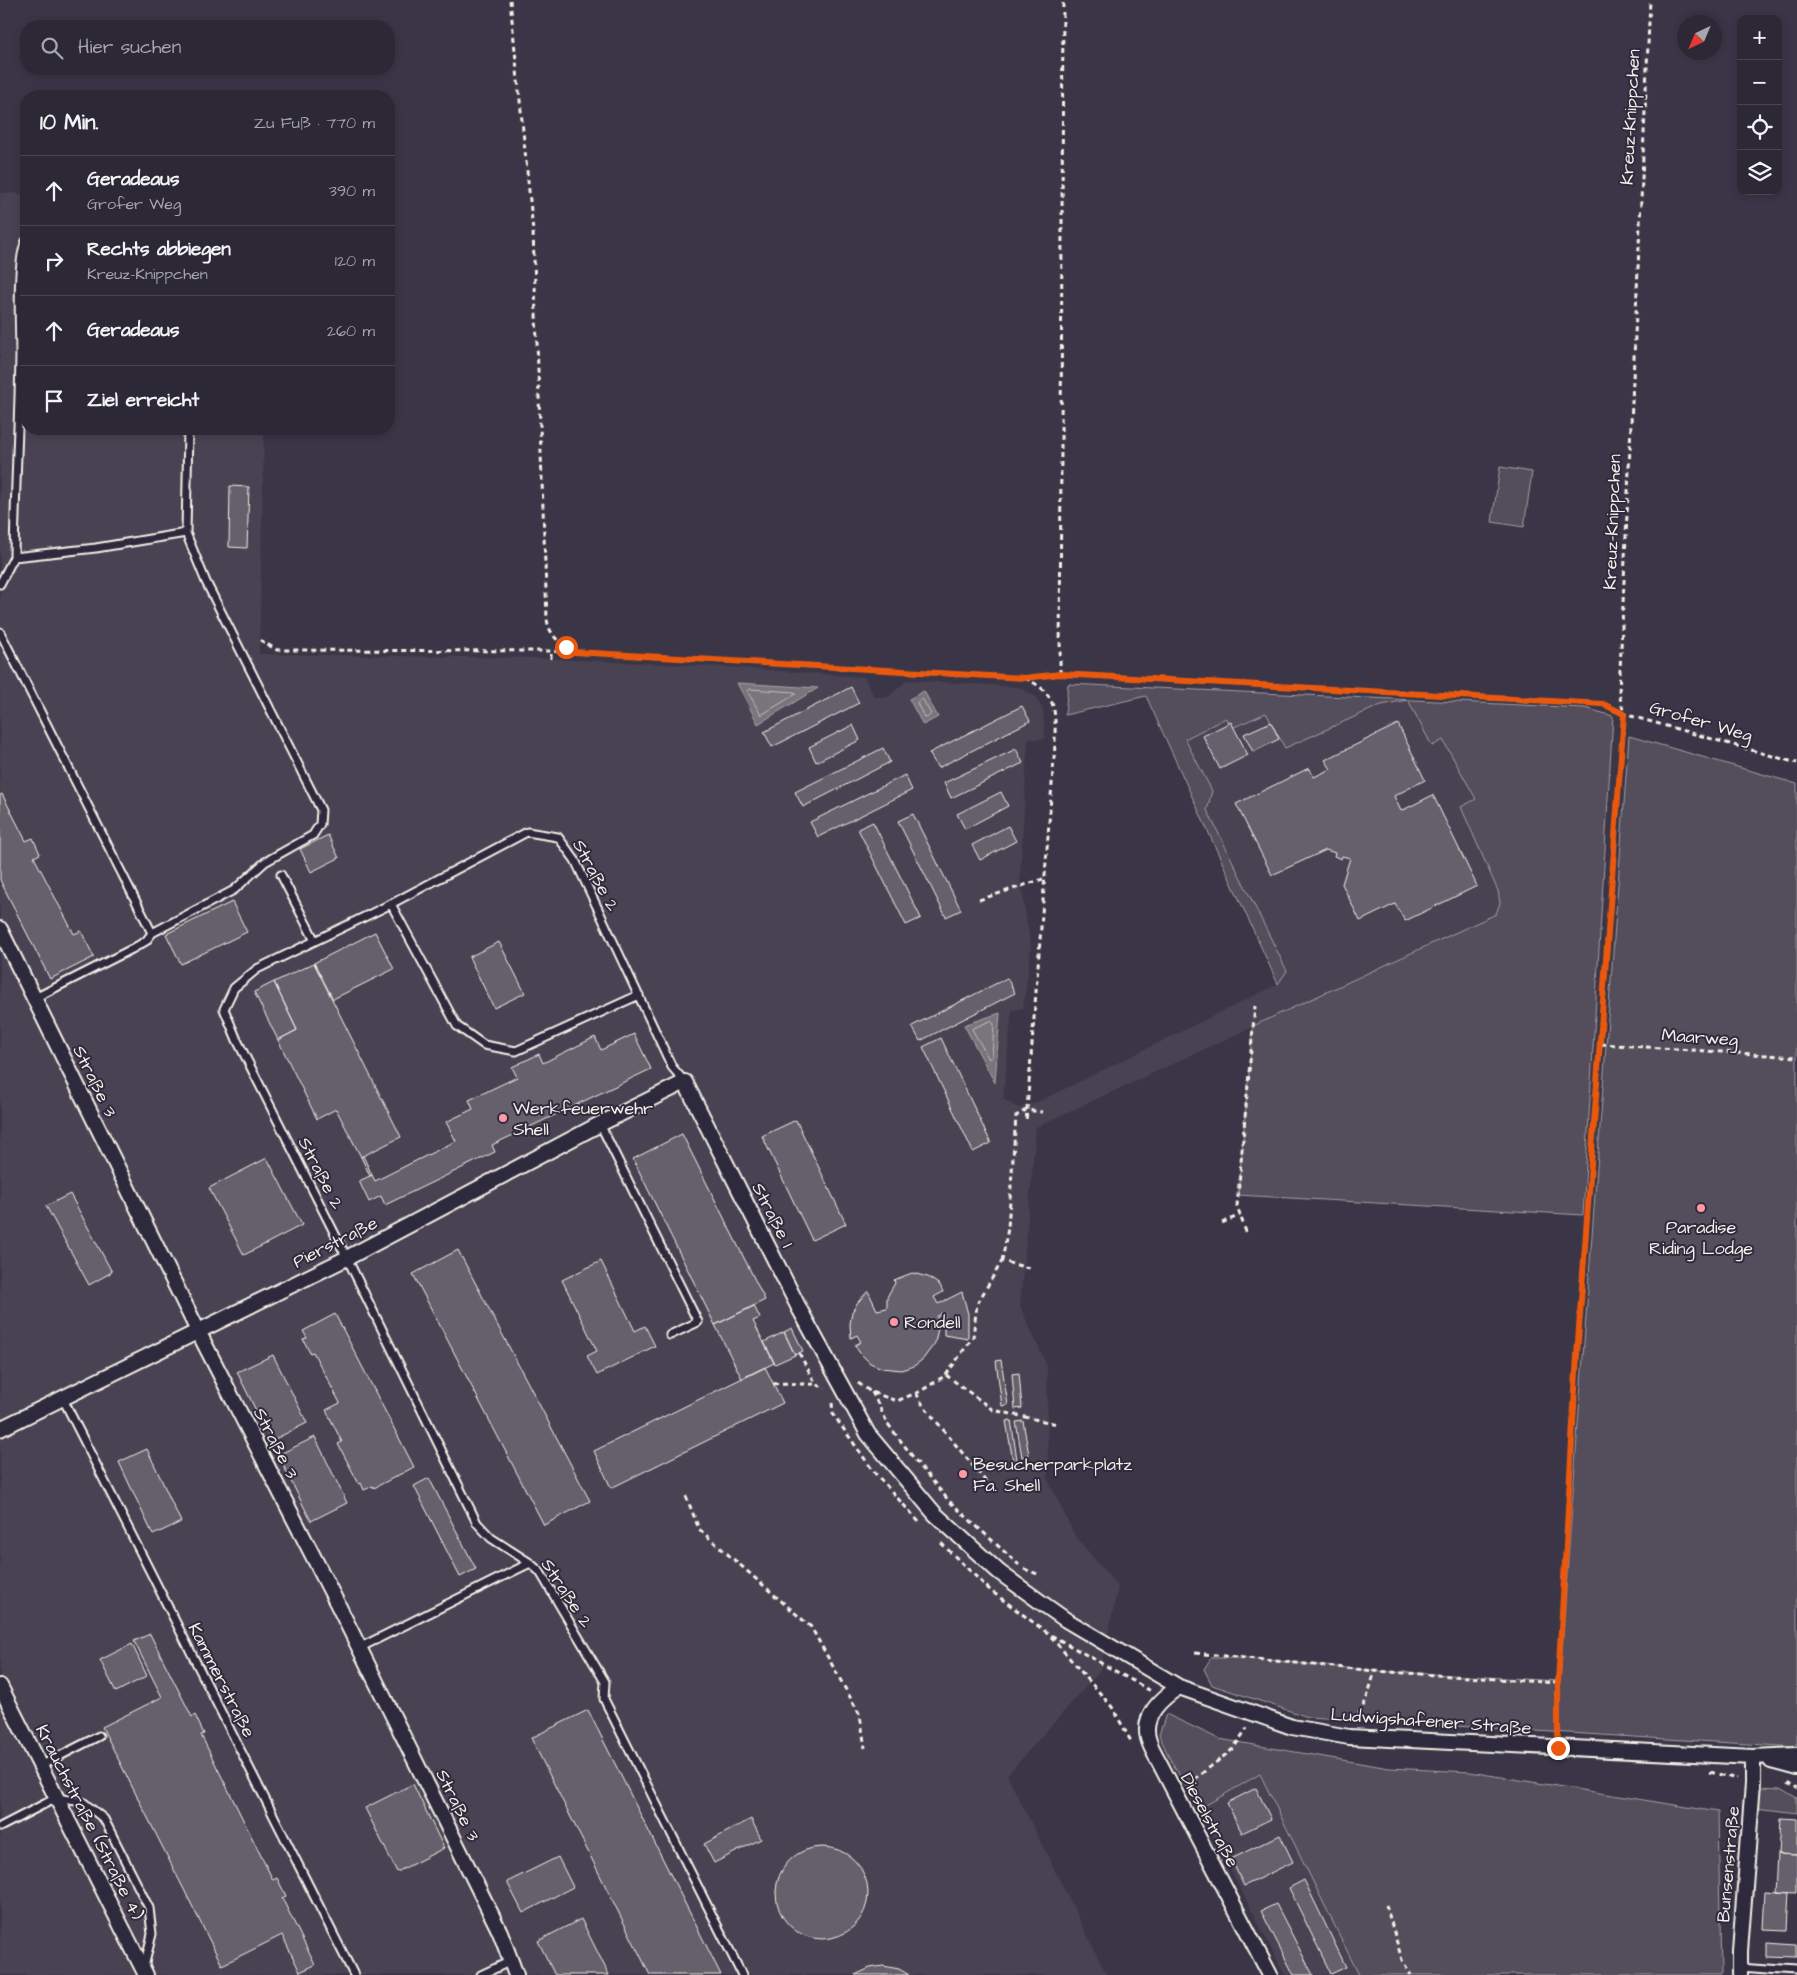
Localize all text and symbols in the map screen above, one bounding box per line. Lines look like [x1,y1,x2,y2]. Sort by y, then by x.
north arrow [1677,15,1722,60]
map controls [1737,15,1782,195]
button: + [1737,15,1782,60]
search box [20,20,395,75]
icon: search [38,34,66,62]
text: Hier suchen [78,34,181,61]
street label: Kreuz-Knippchen [1614,49,1647,186]
button: − [1737,60,1782,105]
button: locate [1737,105,1782,150]
text: 10 Min. [40,108,98,137]
text: Zu Fuß · 770 m [254,112,375,134]
button: layers [1737,150,1782,195]
text: Geradeaus [87,166,179,193]
icon: ahead [40,177,68,205]
text: 390 m [329,180,375,202]
text: Grofer Weg [87,193,181,215]
text: Rechts abbiegen [87,236,231,263]
icon: right [40,247,68,275]
text: 120 m [335,250,375,272]
text: Kreuz-Knippchen [87,263,208,285]
icon: ahead [40,317,68,345]
text: Geradeaus [87,317,179,344]
text: 260 m [327,320,375,342]
icon: arrive [40,387,68,415]
text: Ziel erreicht [87,387,199,414]
street label: Kreuz-Knippchen [1598,454,1627,590]
route start [555,636,578,659]
street label: Grofer Weg [1646,695,1755,749]
street label: Straße 2 [566,835,625,916]
street label: Maarweg [1661,1022,1739,1054]
street label: Straße 3 [66,1041,123,1121]
place label: Werkfeuerwehr Shell [513,1096,653,1142]
marker: Werkfeuerwehr Shell [497,1112,509,1124]
street label: Straße 2 [292,1133,350,1214]
street label: Straße 1 [746,1178,800,1252]
marker: Paradise Riding Lodge [1695,1202,1707,1214]
street label: Pierstraße [289,1210,382,1274]
place label: Paradise Riding Lodge [1649,1215,1753,1262]
place label: Rondell [904,1310,961,1335]
marker: Rondell [888,1316,900,1328]
street label: Straße 3 [247,1403,304,1483]
place label: Besucherparkplatz Fa. Shell [973,1452,1132,1498]
marker: Besucherparkplatz Fa. Shell [957,1468,969,1480]
street label: Straße 2 [535,1554,599,1633]
street label: Kammerstraße [182,1619,261,1742]
street label: Ludwigshafener Straße [1330,1702,1532,1742]
street label: Krauchstraße (Straße 4) [29,1720,150,1924]
route end [1547,1737,1570,1760]
street label: Straße 3 [429,1765,486,1845]
street label: Dieselstraße [1174,1769,1245,1872]
street label: Bunsenstraße [1711,1805,1746,1923]

